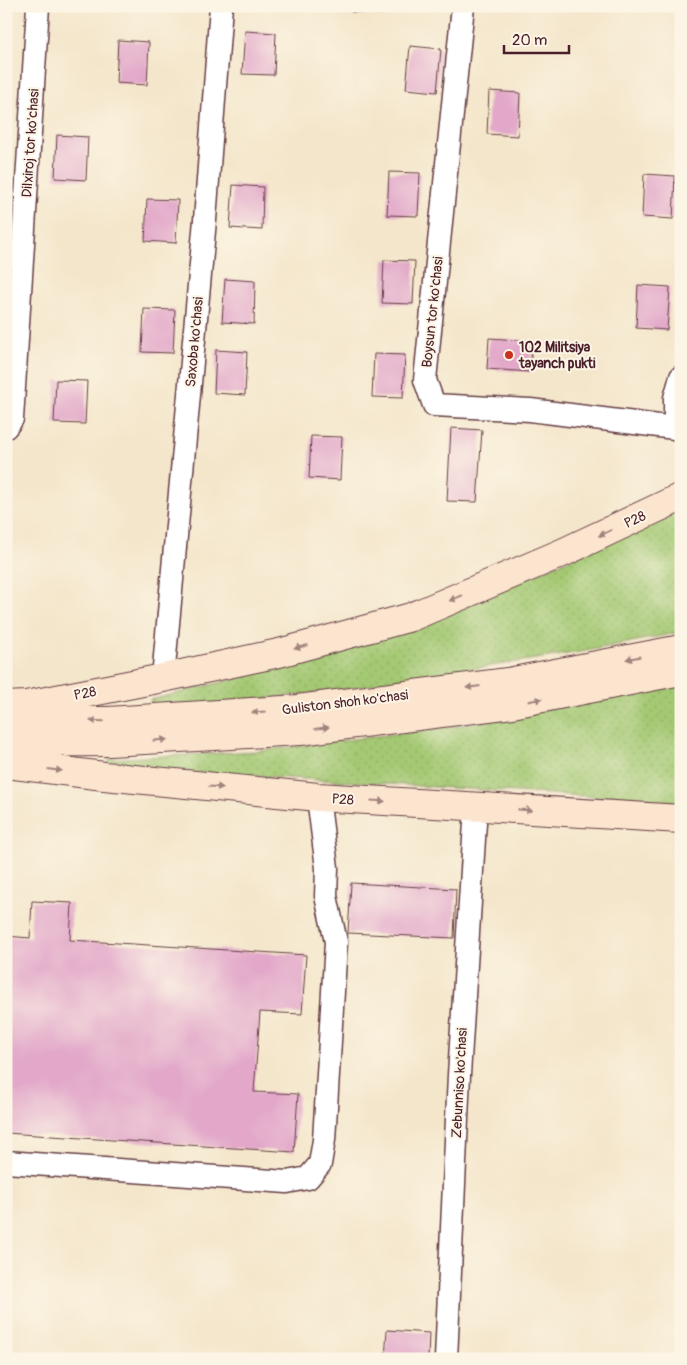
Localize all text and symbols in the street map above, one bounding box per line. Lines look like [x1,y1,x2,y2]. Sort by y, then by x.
scale bar [504,22,570,54]
text: 20 m [512,31,547,50]
street label: Dilxiroj tor ko'chasi [18,88,43,198]
street label: Boysun tor ko'chasi [418,255,447,368]
street label: Saxoba ko'chasi [182,296,207,388]
place label: 102 Militsiya tayanch pukti [518,339,596,372]
marker: 102 Militsiya tayanch pukti [503,349,515,361]
street label: Р28 [622,507,649,532]
one-way arrow [598,529,612,537]
one-way arrow [448,594,463,602]
one-way arrow [294,643,309,651]
one-way arrow [625,654,640,662]
street label: P28 [72,683,98,704]
one-way arrow [465,683,481,691]
street label: Guliston shoh ko'chasi [281,686,410,719]
one-way arrow [527,695,543,703]
one-way arrow [251,708,267,716]
one-way arrow [89,717,105,725]
one-way arrow [314,724,330,732]
one-way arrow [152,735,168,743]
one-way arrow [47,766,63,774]
one-way arrow [208,784,224,792]
street label: Р28 [331,790,354,809]
one-way arrow [370,798,386,806]
one-way arrow [517,806,533,814]
street label: Zebunniso ko'chasi [448,1027,471,1139]

